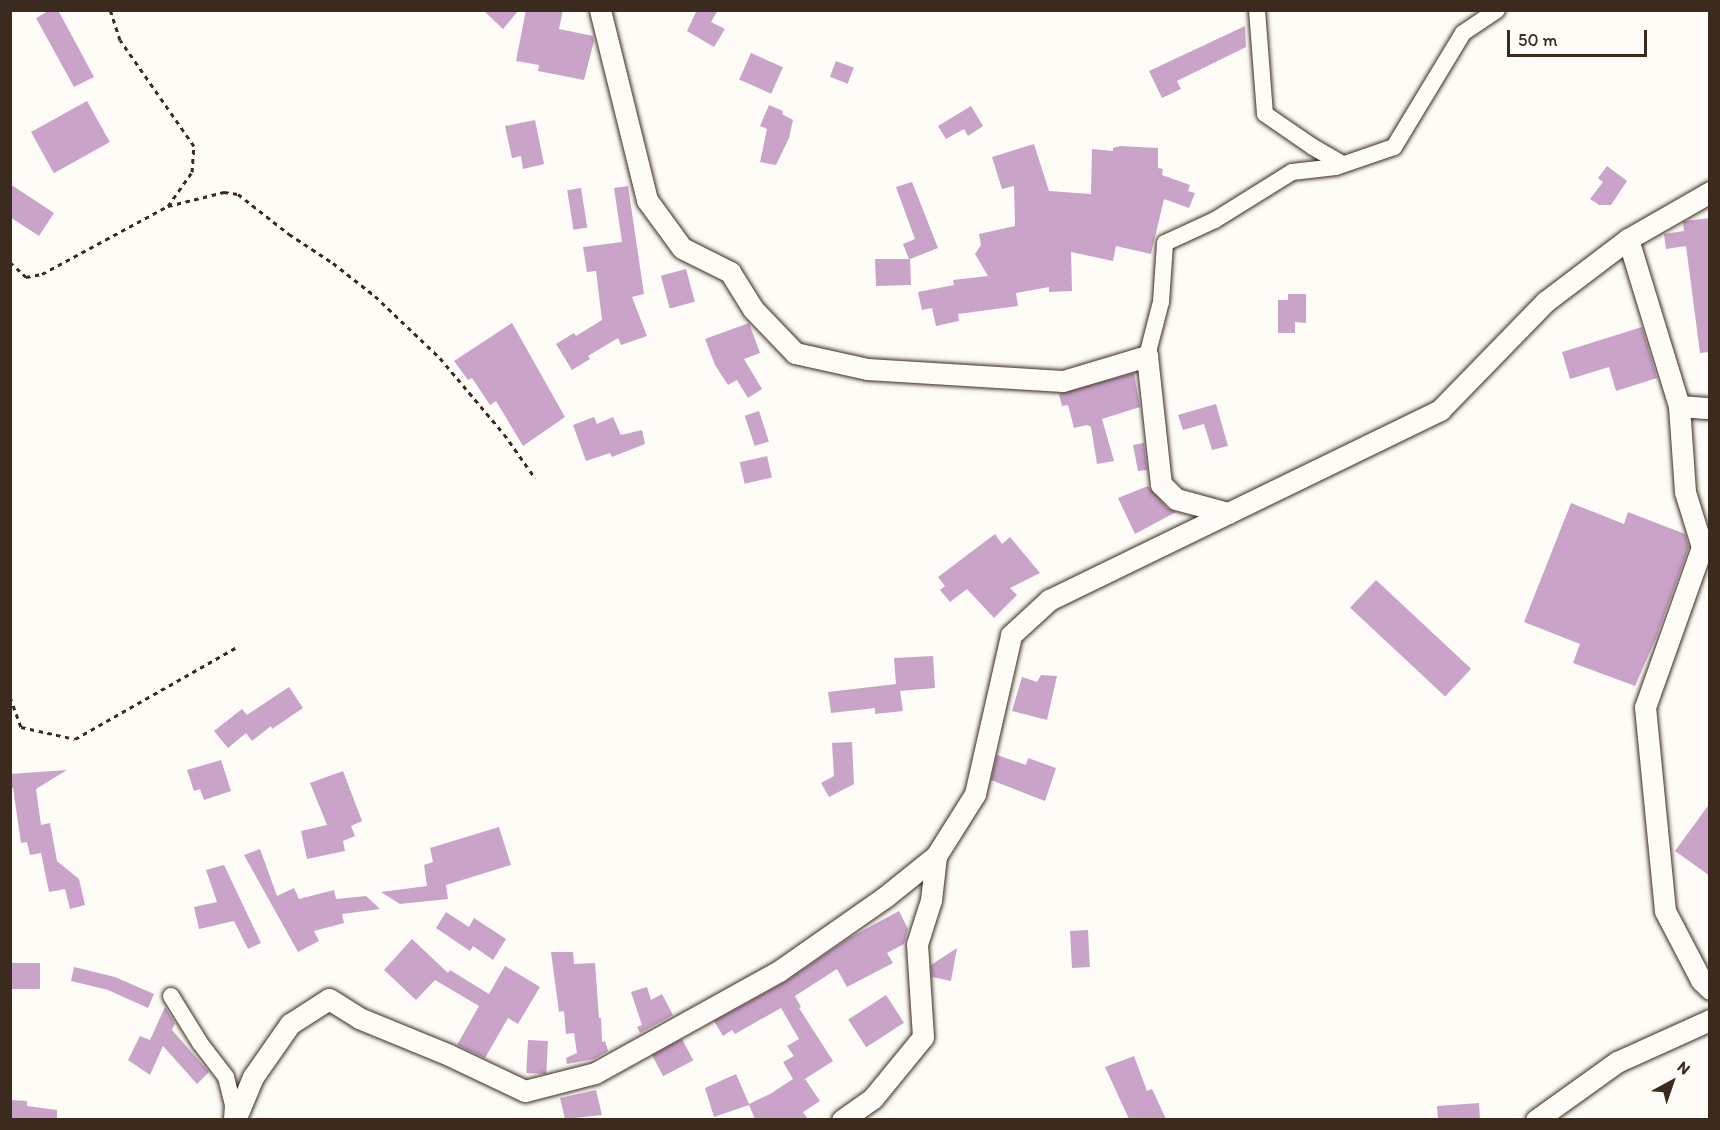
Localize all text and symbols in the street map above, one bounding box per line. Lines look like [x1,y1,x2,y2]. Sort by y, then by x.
scale bar [1510,18,1650,56]
text: 50 m [1518,29,1558,51]
north arrow [1642,1052,1702,1112]
text: N [1674,1057,1694,1079]

